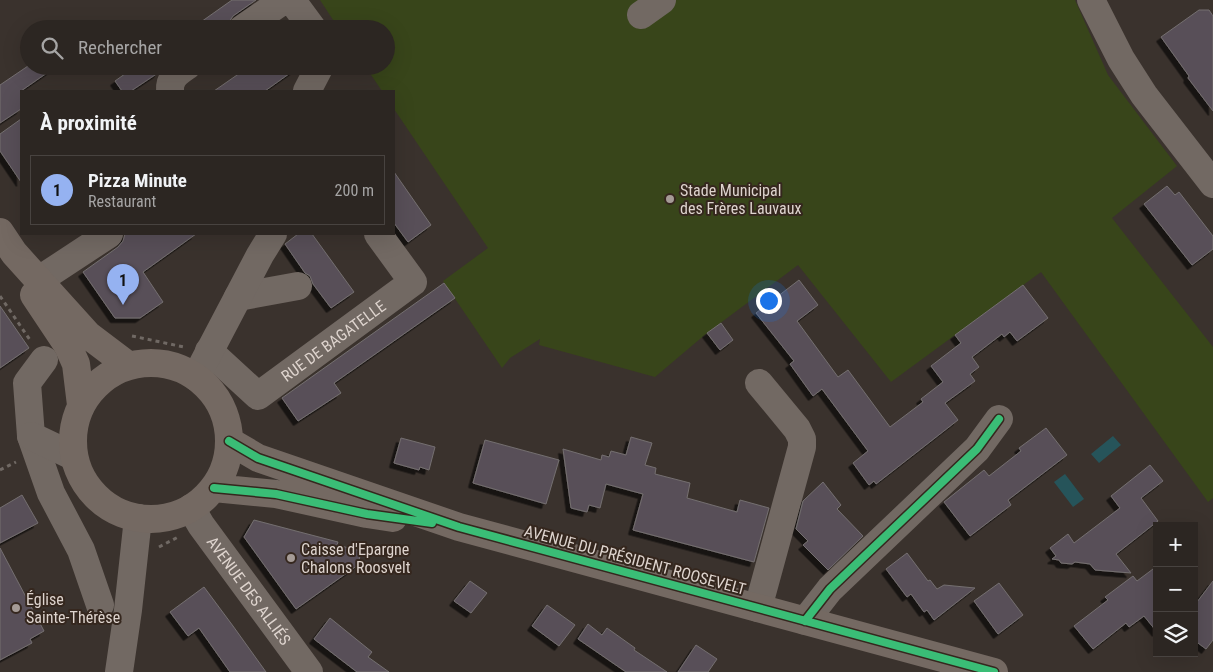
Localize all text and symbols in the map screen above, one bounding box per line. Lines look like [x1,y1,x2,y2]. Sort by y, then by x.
search box [20,20,395,75]
icon: search [38,34,66,62]
text: Rechercher [78,36,162,59]
text: À proximité [40,111,137,135]
text: Pizza Minute [88,169,187,192]
text: 1 [53,181,61,200]
text: 200 m [335,181,374,200]
place label: Stade Municipal des Frères Lauvaux [680,181,801,218]
text: Restaurant [88,192,156,211]
marker: Stade Municipal des Frères Lauvaux [664,193,676,205]
pin: 1 [107,264,139,305]
your location [756,288,782,314]
street label: RUE DE BAGATELLE [277,296,389,385]
street label: AVENUE DU PRÉSIDENT ROOSEVELT [522,521,748,599]
map controls [1153,522,1198,657]
button: + [1153,522,1198,567]
street label: AVENUE DES ALLIÉS [203,533,295,648]
place label: Caisse d'Epargne Chalons Roosvelt [301,540,411,577]
marker: Caisse d'Epargne Chalons Roosvelt [285,552,297,564]
button: − [1153,567,1198,612]
place label: Église Sainte-Thérèse [26,590,120,627]
marker: Église Sainte-Thérèse [10,602,22,614]
button: layers [1153,612,1198,657]

